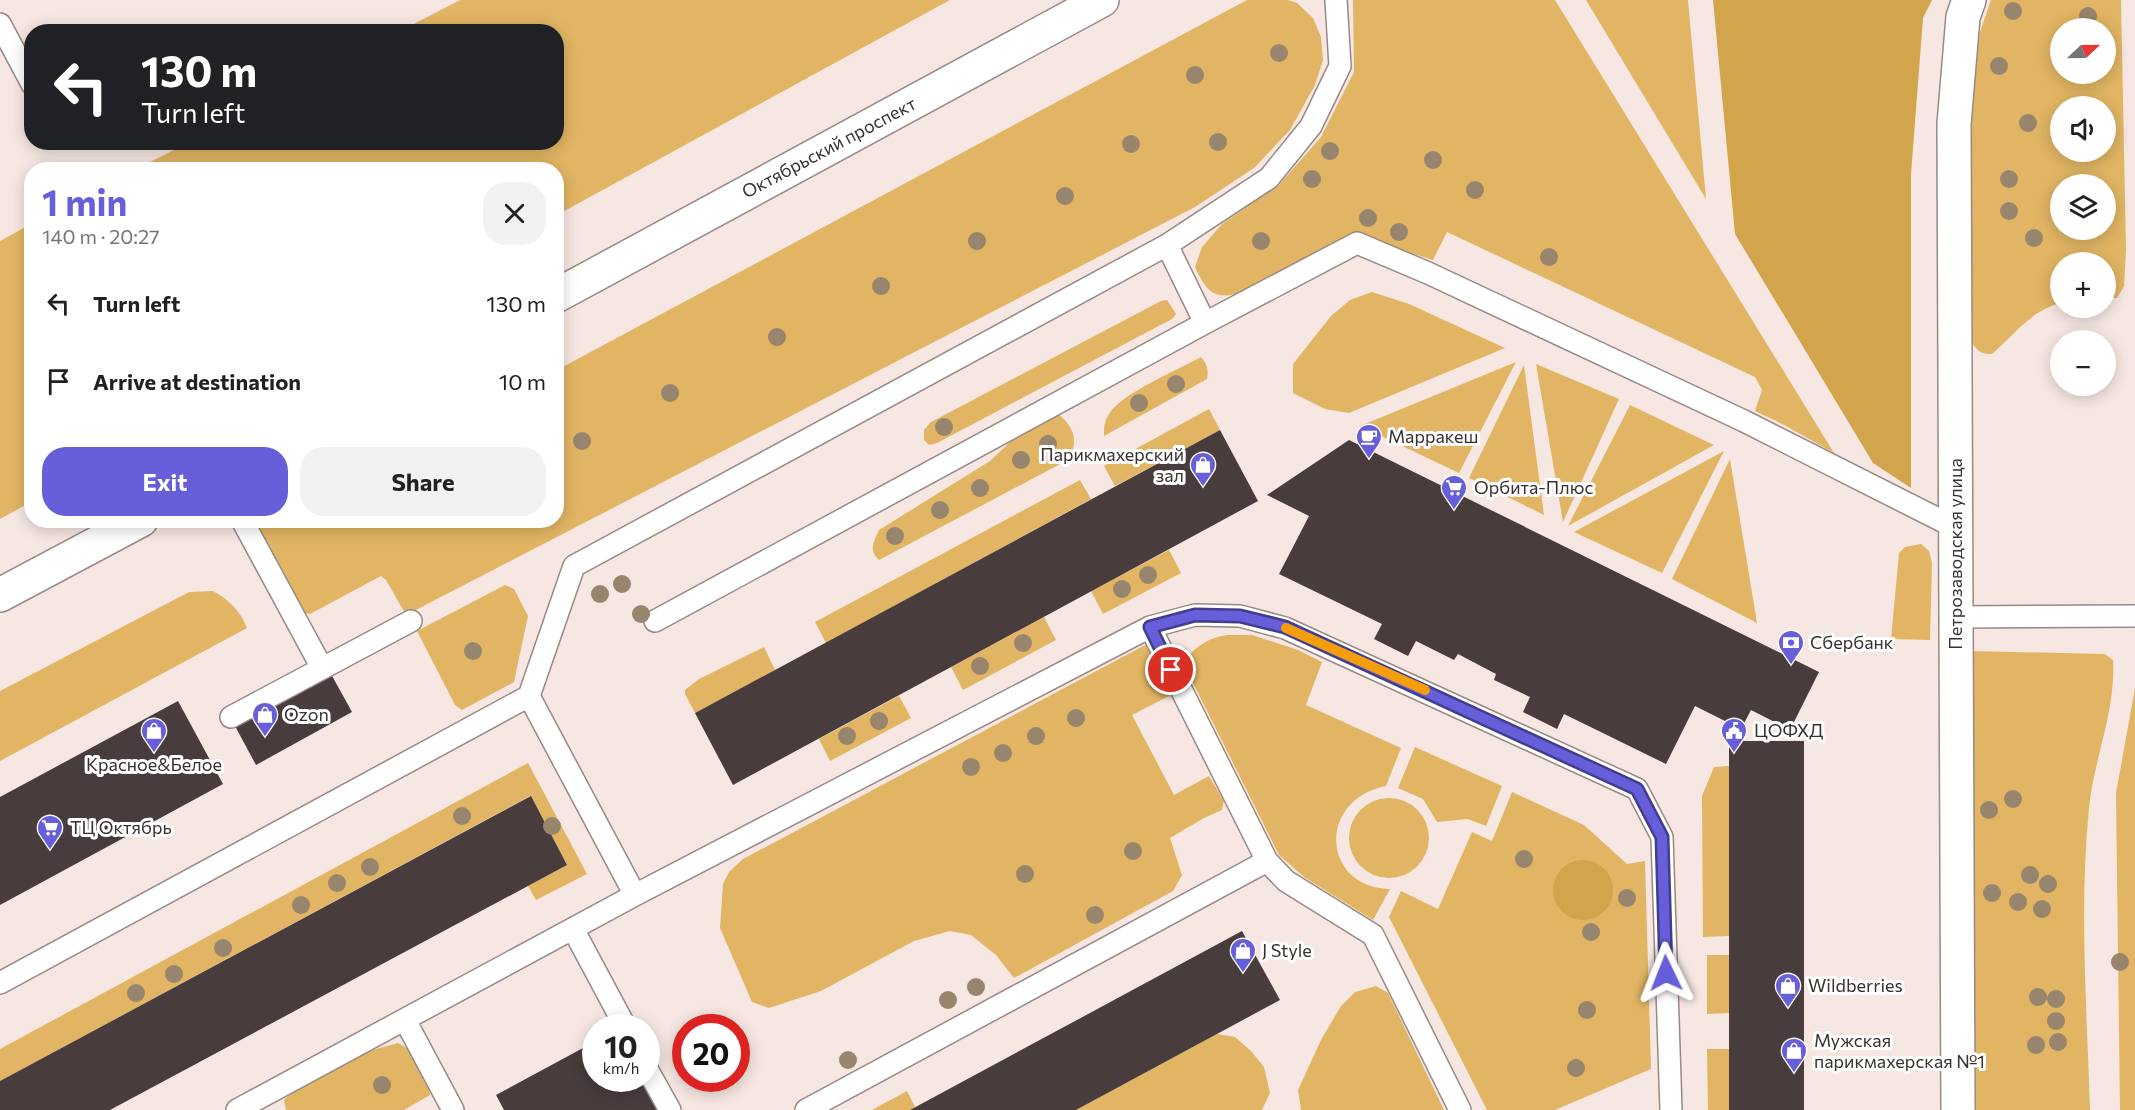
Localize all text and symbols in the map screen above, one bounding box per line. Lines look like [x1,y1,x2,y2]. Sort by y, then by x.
north arrow [2050,18,2116,84]
map controls [2050,18,2116,396]
text: 130 m [141,44,257,96]
icon: left [42,48,120,126]
street label: Октябрьский проспект [738,92,920,202]
text: Turn left [141,96,245,129]
button: sound [2050,96,2116,162]
button: layers [2050,174,2116,240]
text: 1 min [42,179,127,223]
button: close [483,182,546,245]
text: 140 m · 20:27 [42,224,160,248]
button: + [2050,252,2116,318]
icon: left [42,287,75,320]
text: Turn left [93,290,180,317]
text: 130 m [486,290,546,317]
button: − [2050,330,2116,396]
icon: arrive [42,365,75,398]
text: Arrive at destination [93,368,301,395]
text: 10 m [499,368,546,395]
cafe icon: Марракеш [1354,422,1384,460]
place label: Марракеш [1388,425,1478,447]
place label: Парикмахерский зал [1040,443,1184,486]
button: Exit [42,447,288,516]
button: Share [300,447,546,516]
shop icon: Парикмахерский зал [1188,450,1218,488]
street label: Петрозаводская улица [1944,458,1966,650]
supermarket icon: Орбита-Плюс [1439,473,1469,511]
place label: Орбита-Плюс [1474,476,1593,498]
bank icon: Сбербанк [1776,628,1806,666]
place label: Сбербанк [1810,631,1894,653]
pin [1145,644,1196,695]
icon: arrive [1154,653,1187,686]
shop icon: Ozon [250,700,280,738]
place label: Ozon [284,703,329,725]
shop icon: Красное&Белое [139,716,169,754]
public building icon: ЦОФХД [1719,716,1749,754]
place label: ЦОФХД [1754,719,1823,741]
place label: Красное&Белое [86,753,222,775]
supermarket icon: ТЦ Октябрь [35,813,65,851]
place label: ТЦ Октябрь [70,816,172,838]
shop icon: J Style [1228,936,1258,974]
place label: J Style [1262,939,1312,961]
position arrow [1634,941,1698,1005]
shop icon: Wildberries [1773,971,1803,1009]
place label: Wildberries [1808,974,1903,996]
speed limit sign: 20 [672,1014,750,1092]
text: 10 [604,1027,638,1064]
place label: Мужская парикмахерская №1 [1814,1029,1985,1072]
shop icon: Мужская парикмахерская №1 [1779,1036,1809,1074]
text: km/h [603,1059,639,1077]

